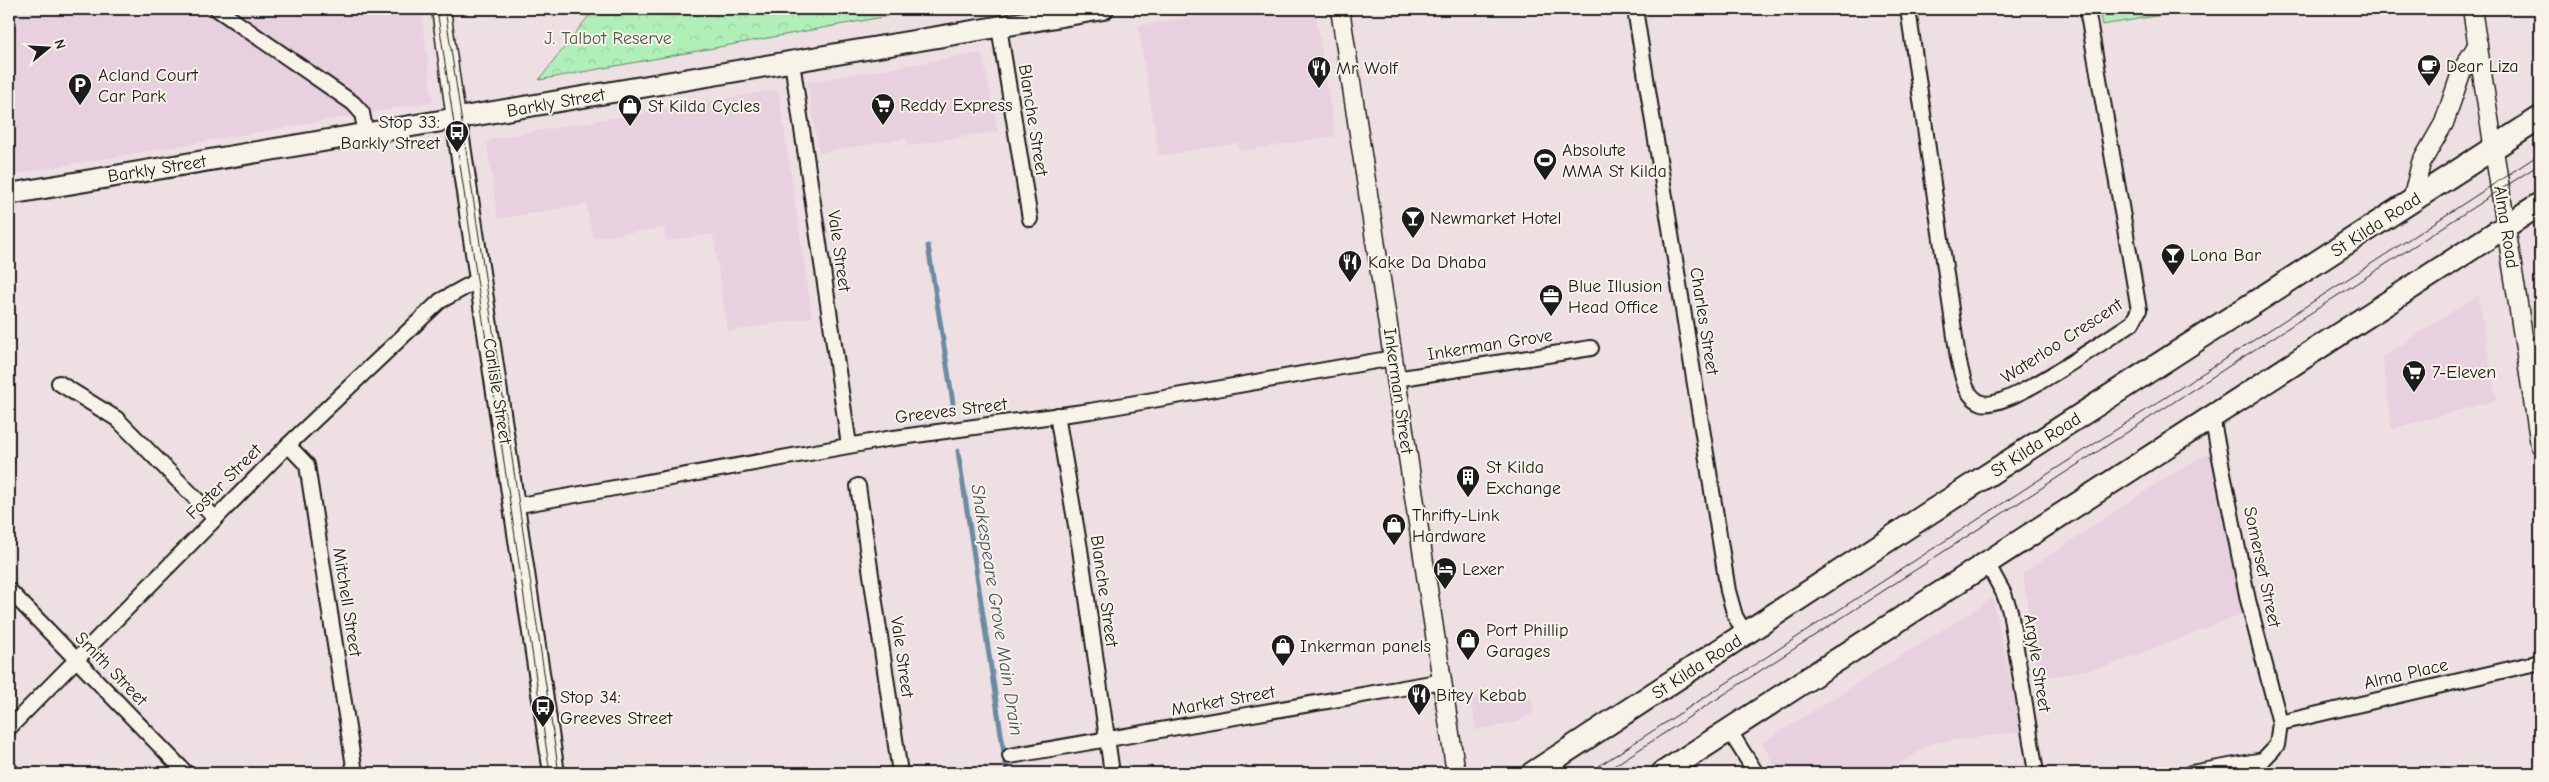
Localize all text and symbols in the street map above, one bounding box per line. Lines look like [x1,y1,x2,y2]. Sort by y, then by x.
north arrow [22,22,72,72]
park label: J. Talbot Reserve [544,28,672,49]
text: N [50,37,69,51]
cafe icon: Dear Liza [2416,53,2442,87]
restaurant icon: Mr Wolf [1306,55,1332,89]
place label: Dear Liza [2446,56,2519,77]
place label: Mr Wolf [1336,58,1399,79]
street label: Blanche Street [1014,63,1052,178]
place label: Acland Court Car Park [98,65,199,107]
parking icon: Acland Court Car Park [67,72,93,106]
street label: Barkly Street [505,84,608,122]
supermarket icon: Reddy Express [870,92,896,126]
shop icon: St Kilda Cycles [617,93,643,127]
place label: Reddy Express [900,95,1012,116]
place label: St Kilda Cycles [648,96,760,117]
place label: Stop 33: Barkly Street [341,112,441,154]
bus stop icon: Stop 33: Barkly Street [444,119,470,153]
place label: Absolute MMA St Kilda [1562,140,1667,182]
sports icon: Absolute MMA St Kilda [1532,147,1558,181]
street label: Barkly Street [106,151,209,187]
street label: Alma Road [2489,184,2523,270]
street label: St Kilda Road [2327,188,2425,262]
bar icon: Newmarket Hotel [1400,205,1426,239]
place label: Newmarket Hotel [1430,208,1561,229]
street label: Vale Street [823,209,855,294]
bar icon: Lona Bar [2160,242,2186,276]
place label: Lona Bar [2190,245,2262,266]
restaurant icon: Kake Da Dhaba [1337,249,1363,283]
place label: Kake Da Dhaba [1368,252,1487,273]
street label: Charles Street [1685,266,1723,377]
place label: Blue Illusion Head Office [1568,276,1663,318]
office icon: Blue Illusion Head Office [1538,283,1564,317]
street label: Waterloo Crescent [1997,293,2127,388]
street label: Inkerman Grove [1426,325,1554,365]
street label: Inkerman Street [1379,327,1417,456]
street label: Carlisle Street [478,336,516,446]
supermarket icon: 7-Eleven [2401,359,2427,393]
place label: 7-Eleven [2432,362,2496,383]
street label: Greeves Street [894,394,1009,428]
street label: St Kilda Road [1987,408,2085,482]
street label: Foster Street [182,439,267,524]
place label: St Kilda Exchange [1486,457,1561,499]
building icon: St Kilda Exchange [1455,464,1481,498]
water label: Shakespeare Grove Main Drain [966,483,1028,737]
place label: Thrifty-Link Hardware [1412,505,1500,547]
street label: Somerset Street [2239,505,2285,630]
shop icon: Thrifty-Link Hardware [1381,512,1407,546]
street label: Blanche Street [1086,534,1122,649]
street label: Mitchell Street [328,546,366,659]
hotel icon: Lexer [1432,556,1458,590]
place label: Lexer [1462,559,1505,580]
street label: Argyle Street [2019,613,2055,714]
street label: Vale Street [886,615,918,700]
place label: Port Phillip Garages [1486,620,1569,662]
shop icon: Port Phillip Garages [1455,627,1481,661]
street label: Smith Street [71,628,152,711]
street label: St Kilda Road [1648,630,1746,704]
shop icon: Inkerman panels [1270,633,1296,667]
place label: Inkerman panels [1300,636,1431,657]
street label: Alma Place [2362,654,2450,694]
street label: Market Street [1169,681,1277,720]
restaurant icon: Bitey Kebab [1406,682,1432,716]
place label: Bitey Kebab [1436,685,1527,706]
place label: Stop 34: Greeves Street [560,687,673,729]
bus stop icon: Stop 34: Greeves Street [530,694,556,728]

